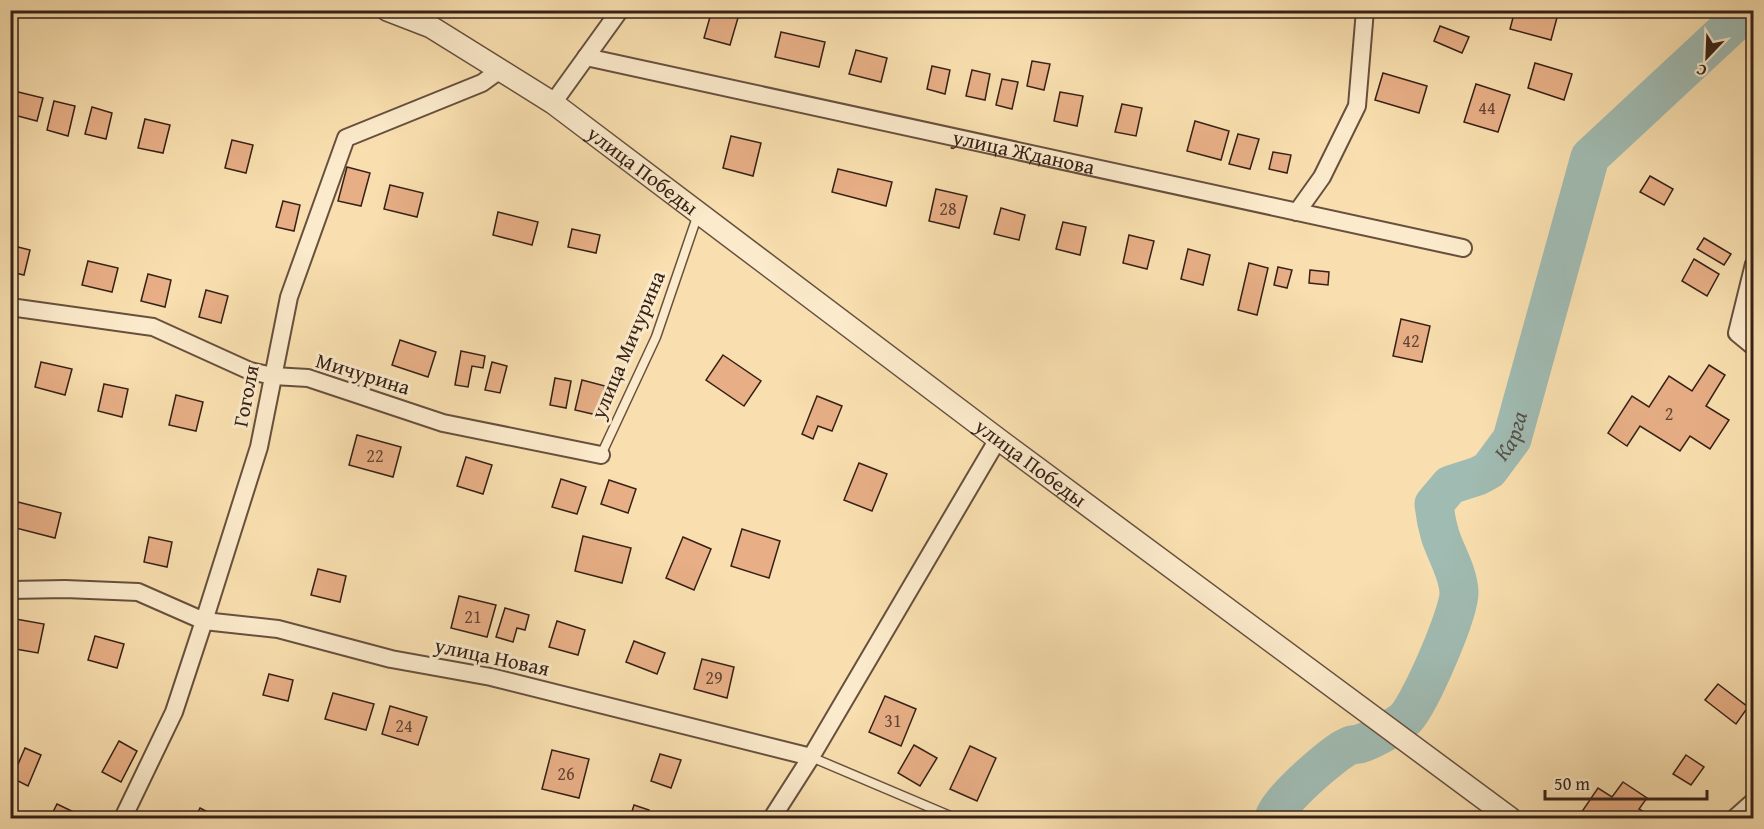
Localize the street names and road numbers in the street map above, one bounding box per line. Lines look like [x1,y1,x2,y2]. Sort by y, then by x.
street label: улица Победы [580,117,705,223]
street label: улица Жданова [949,121,1098,182]
street label: улица Мичурина [582,266,673,425]
street label: Мичурина [312,345,414,403]
street label: Гоголя [224,362,267,430]
street label: улица Победы [968,410,1093,515]
street label: улица Новая [431,629,553,684]

